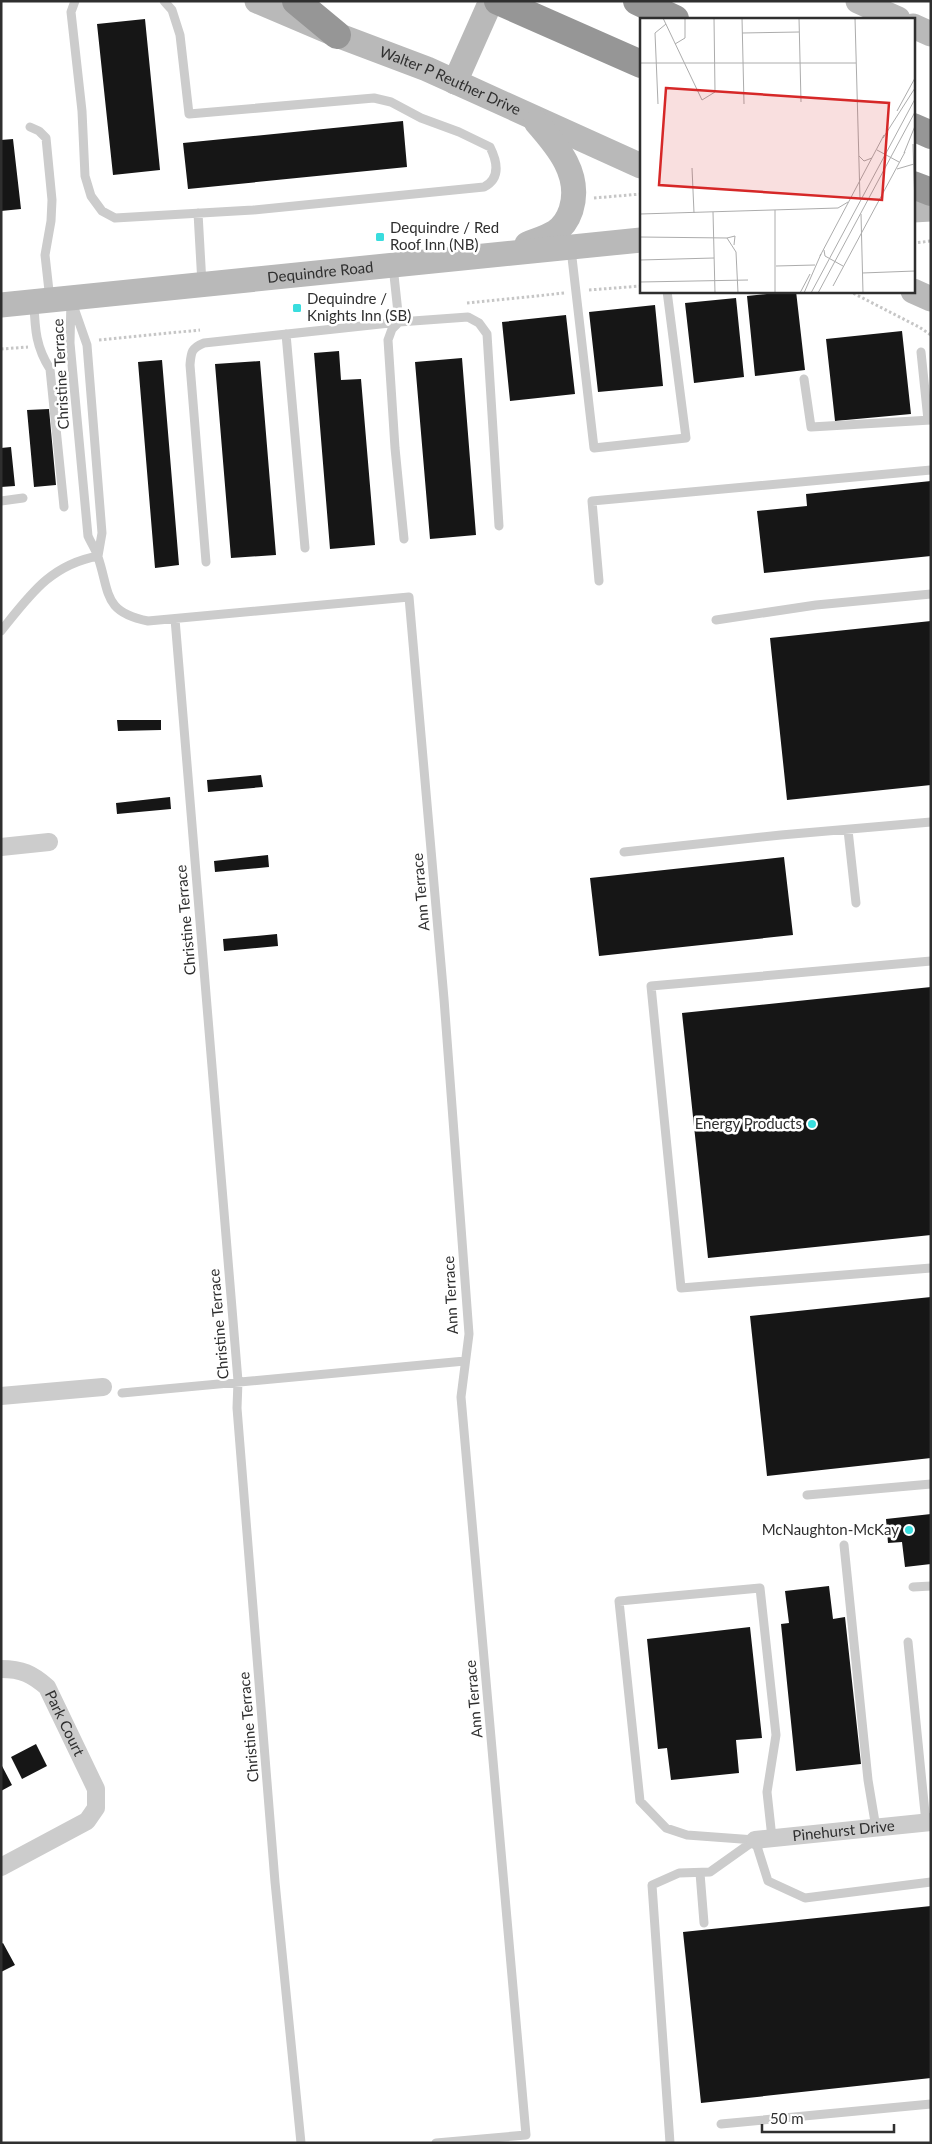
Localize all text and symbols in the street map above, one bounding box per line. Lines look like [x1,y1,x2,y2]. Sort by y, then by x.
inset map [640,18,914,292]
street label: Walter P Reuther Drive [377,42,524,118]
place label: Dequindre / Red Roof Inn (NB) [390,218,499,253]
marker: Dequindre / Red Roof Inn (NB) [374,231,386,243]
street label: Dequindre Road [266,257,374,286]
place label: Dequindre / Knights Inn (SB) [307,289,411,324]
marker: Dequindre / Knights Inn (SB) [291,302,303,314]
street label: Christine Terrace [48,318,72,430]
street label: Ann Terrace [408,852,432,932]
street label: Christine Terrace [171,864,199,976]
place label: Energy Products [695,1114,802,1132]
marker: Energy Products [806,1118,818,1130]
street label: Ann Terrace [439,1255,461,1335]
street label: Christine Terrace [204,1268,232,1380]
place label: McNaughton-McKay [762,1520,899,1538]
marker: McNaughton-McKay [903,1524,915,1536]
street label: Ann Terrace [461,1659,485,1739]
street label: Christine Terrace [234,1671,262,1783]
street label: Park Court [42,1687,89,1759]
street label: Pinehurst Drive [792,1816,895,1844]
scale bar [762,2102,894,2134]
text: 50 m [770,2109,804,2127]

